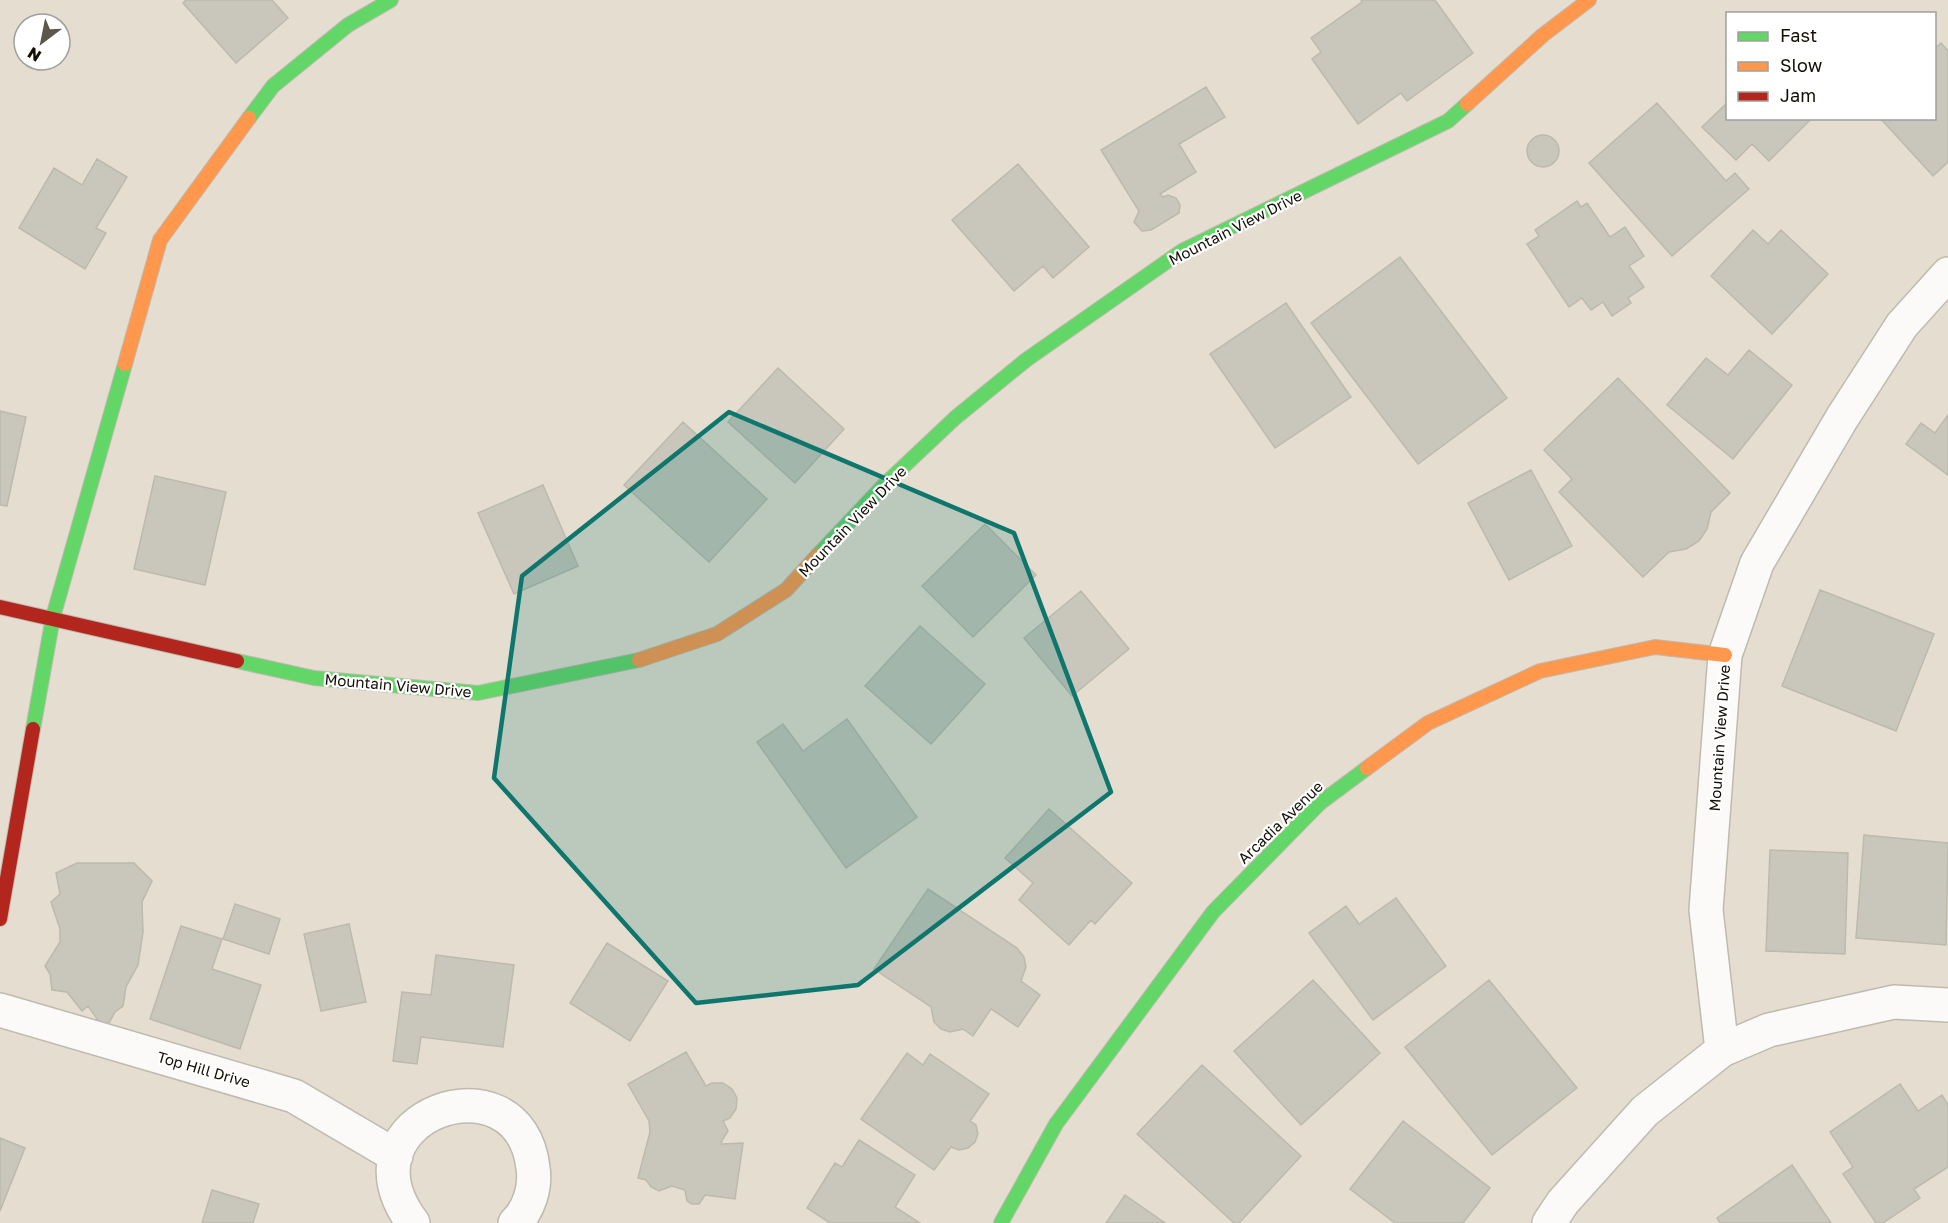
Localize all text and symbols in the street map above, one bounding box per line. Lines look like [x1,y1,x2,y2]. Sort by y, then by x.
north arrow [12,12,72,72]
legend [1726,12,1936,120]
text: Fast [1780,24,1817,46]
text: N [24,43,45,66]
text: Slow [1780,54,1823,76]
text: Jam [1780,84,1816,106]
street label: Mountain View Drive [1165,185,1305,268]
street label: Mountain View Drive [794,462,910,580]
street label: Mountain View Drive [1705,664,1733,812]
street label: Mountain View Drive [324,670,472,700]
street label: Arcadia Avenue [1234,777,1326,867]
street label: Top Hill Drive [155,1047,253,1091]

